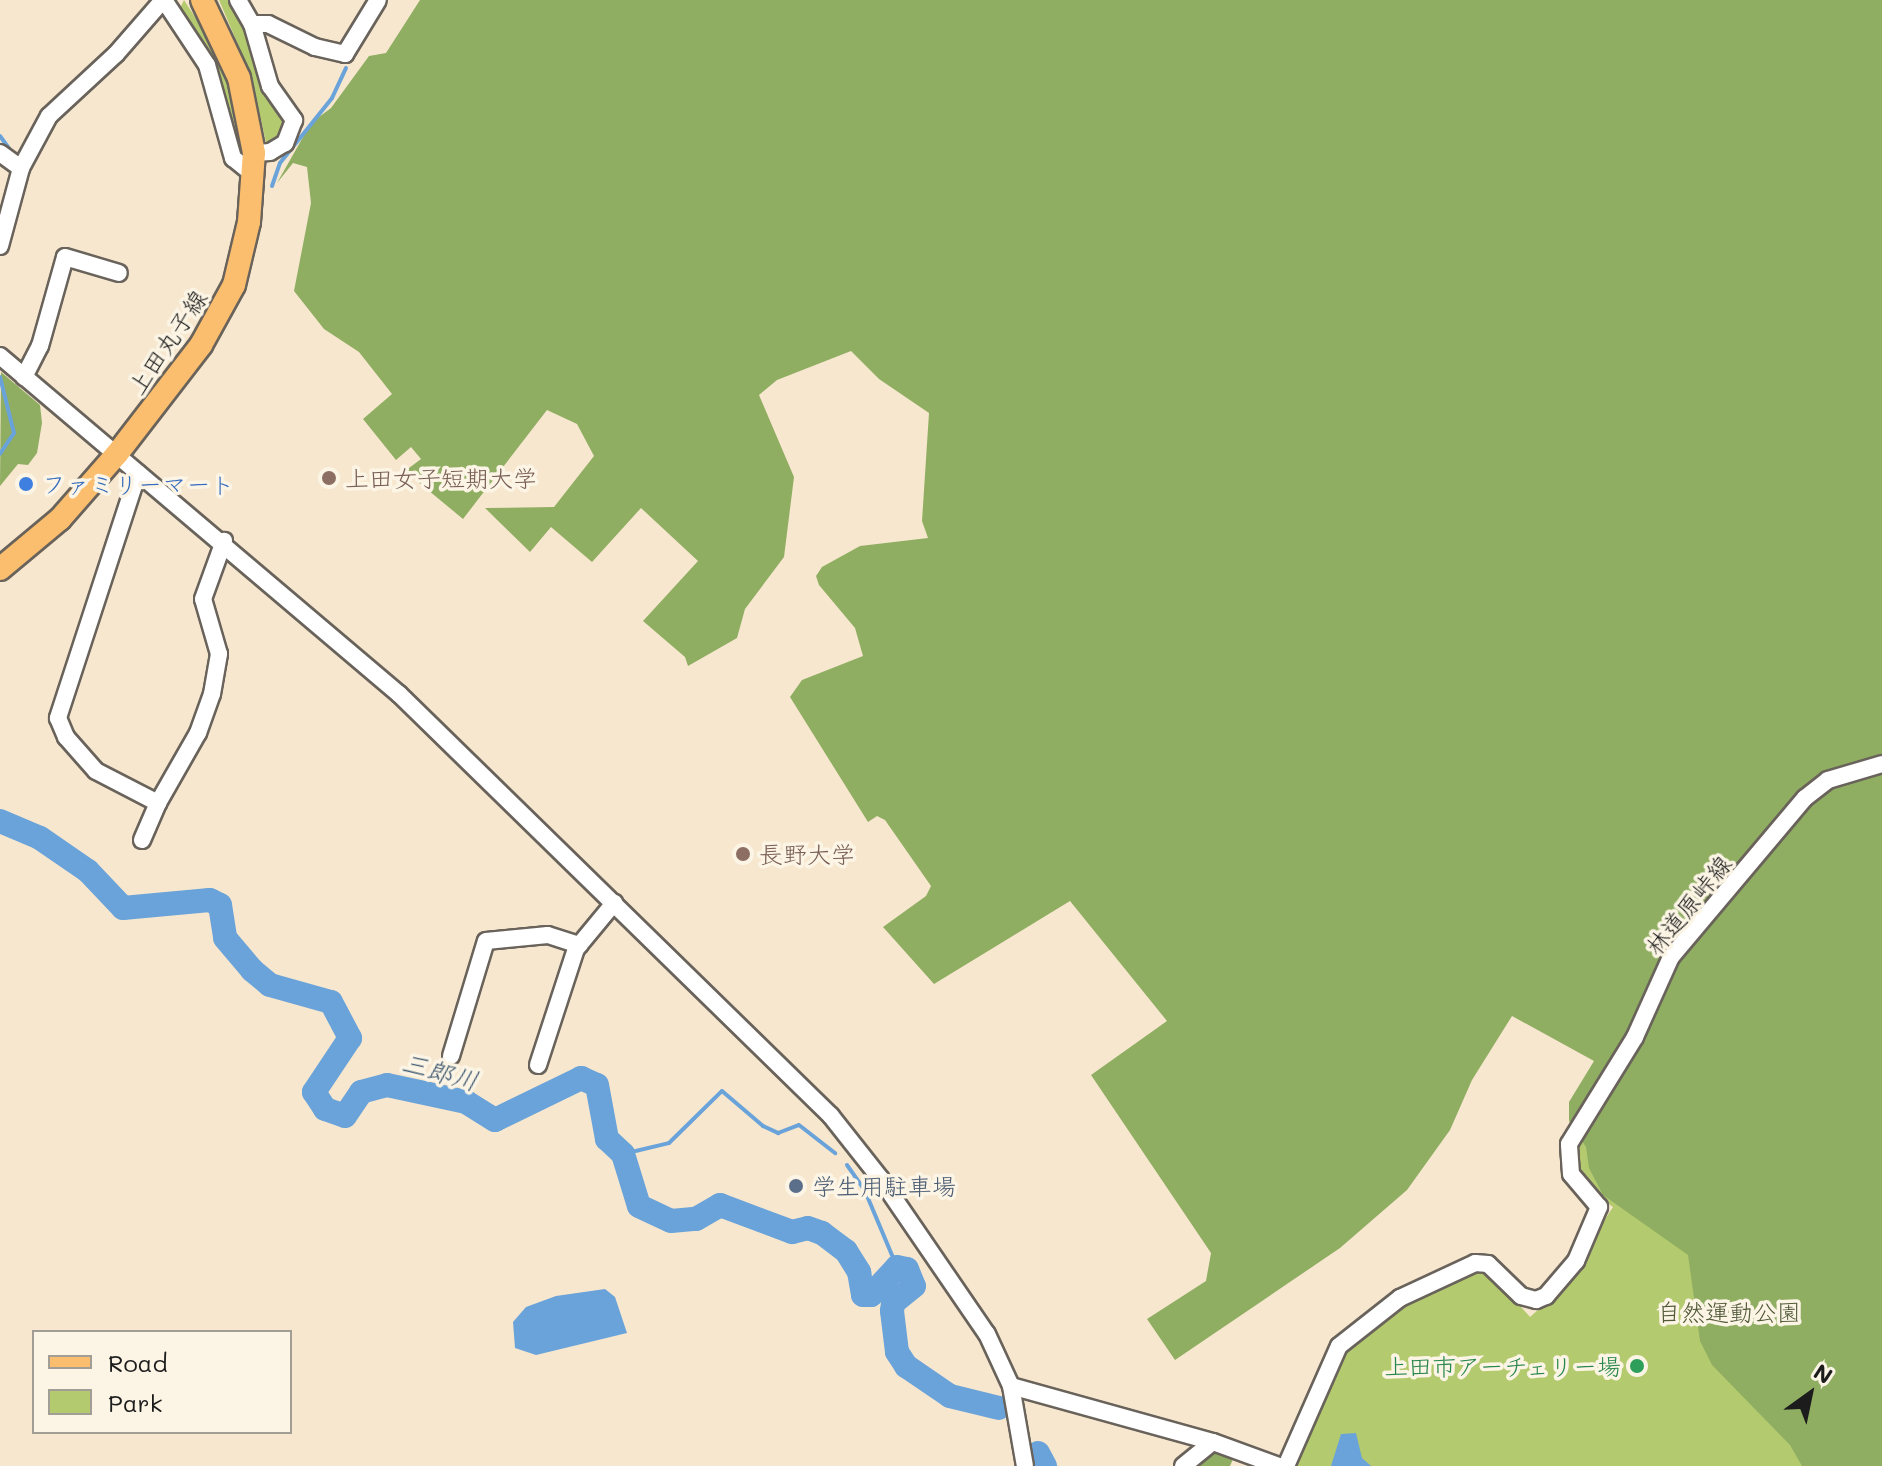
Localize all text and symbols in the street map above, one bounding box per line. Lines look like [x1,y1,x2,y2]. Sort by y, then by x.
street label: 上田丸子線 [122,284,212,400]
place label: 上田女子短期大学 [345,464,537,492]
marker: 上田女子短期大学 [320,469,338,487]
place label: ファミリーマート [42,470,234,498]
marker: ファミリーマート [17,475,35,493]
place label: 長野大学 [759,840,855,868]
marker: 長野大学 [734,845,752,863]
street label: 林道原峠線 [1639,849,1737,961]
water label: 三郎川 [398,1047,482,1097]
place label: 学生用駐車場 [812,1172,956,1200]
marker: 学生用駐車場 [787,1177,805,1195]
park label: 自然運動公園 [1657,1298,1801,1326]
legend [32,1330,292,1434]
text: Road [108,1347,168,1378]
place label: 上田市アーチェリー場 [1382,1352,1621,1380]
north arrow [1770,1354,1850,1434]
marker: 上田市アーチェリー場 [1628,1357,1646,1375]
text: N [1808,1357,1838,1390]
text: Park [108,1387,162,1418]

